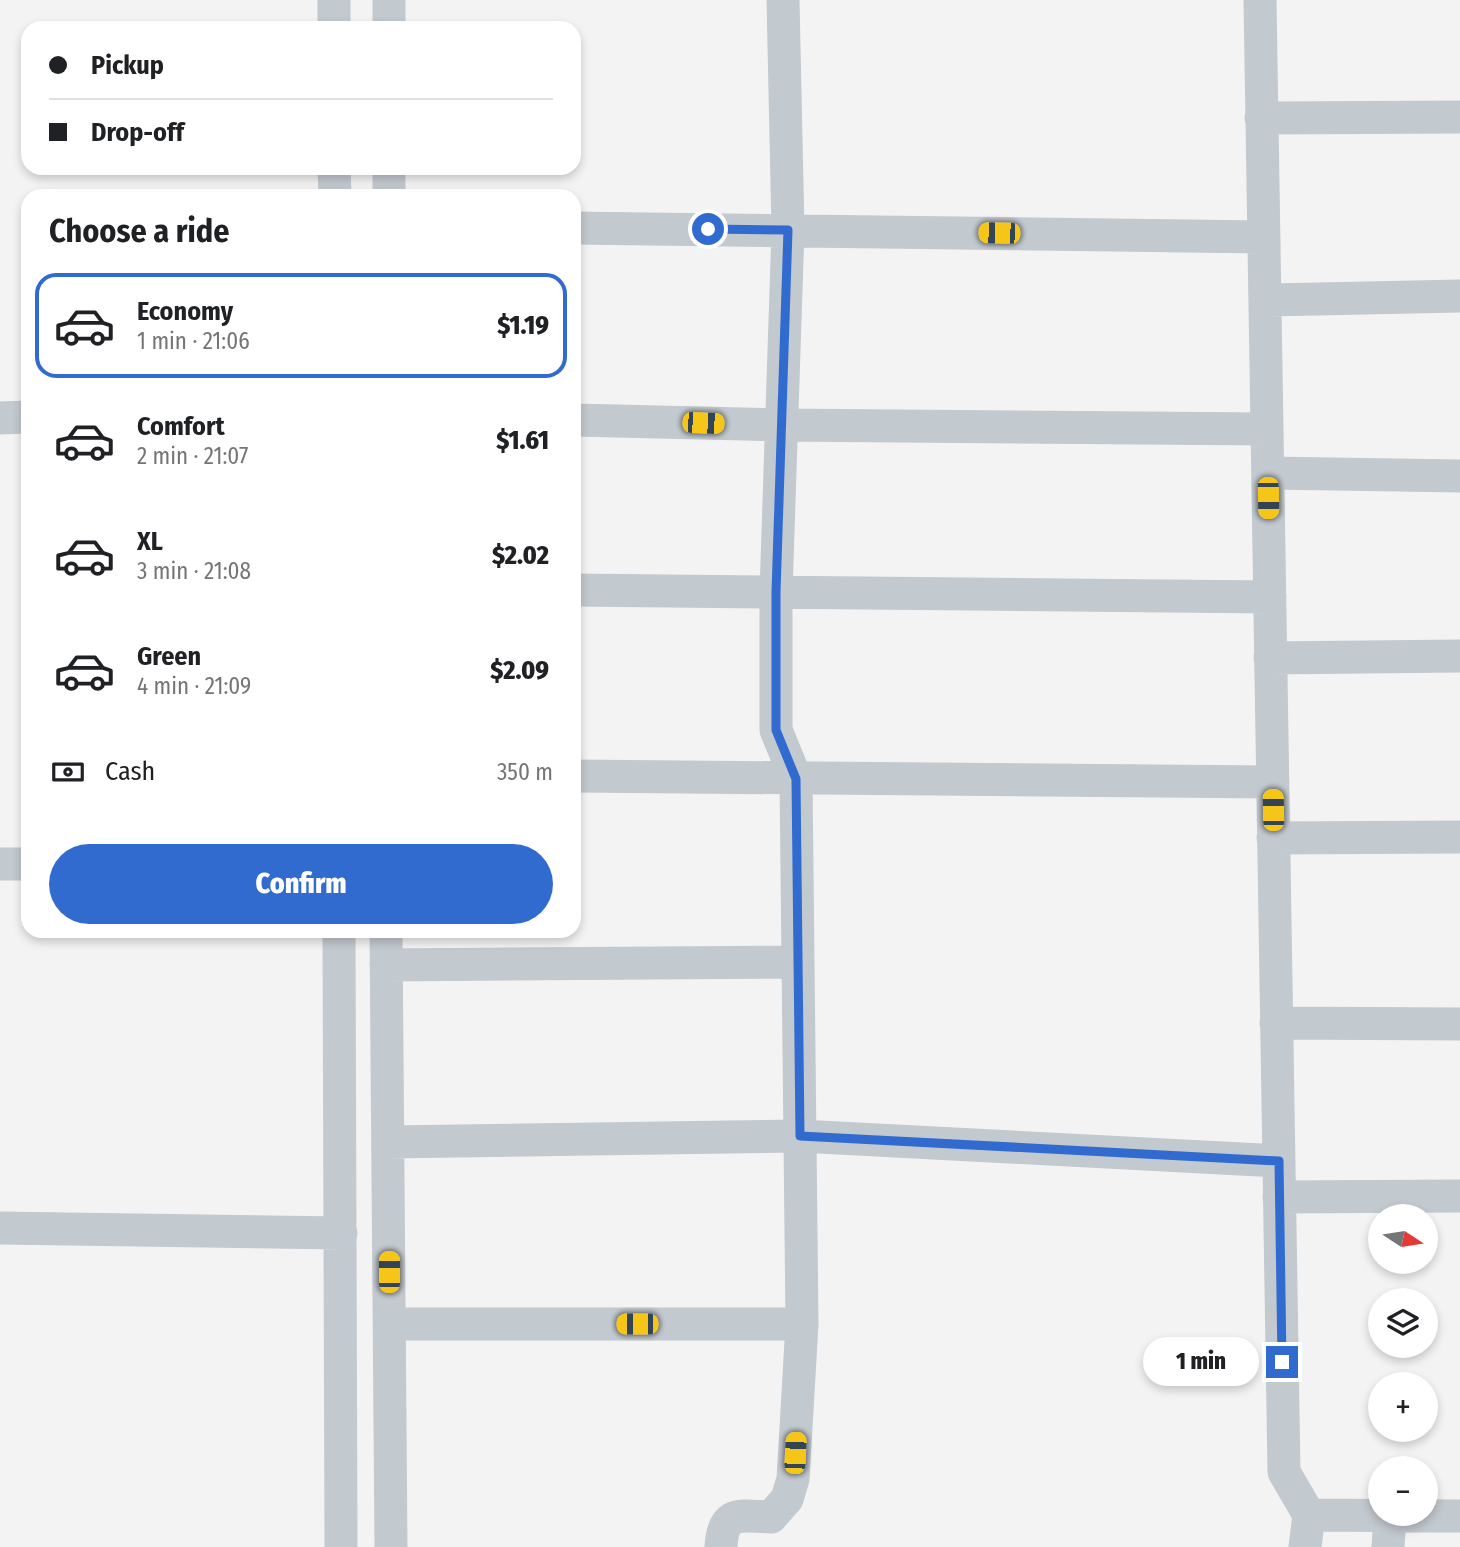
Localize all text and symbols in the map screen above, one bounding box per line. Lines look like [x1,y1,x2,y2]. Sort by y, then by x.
text: Pickup [91,50,164,81]
text: Drop-off [91,117,184,148]
text: Choose a ride [49,212,230,250]
route start [692,213,724,245]
car [978,222,1021,244]
icon: car [53,294,116,357]
text: Economy [137,296,233,327]
text: $1.19 [497,310,549,341]
text: 1 min · 21:06 [137,327,250,355]
icon: car [53,409,116,472]
text: Comfort [137,411,225,442]
car [682,412,725,434]
text: $1.61 [496,425,549,456]
text: 2 min · 21:07 [137,442,248,470]
car [1258,477,1279,519]
icon: car [53,524,116,587]
text: XL [137,526,163,557]
text: $2.02 [492,540,549,571]
text: 3 min · 21:08 [137,557,251,585]
icon: car [53,639,116,702]
text: Green [137,641,201,672]
text: $2.09 [490,655,549,686]
text: 4 min · 21:09 [137,672,251,700]
icon: cash [49,753,87,791]
text: Cash [105,756,155,787]
text: 350 m [497,758,553,786]
car [1263,789,1284,831]
button: Confirm [49,844,553,924]
north arrow [1368,1204,1438,1274]
map controls [1368,1204,1438,1526]
car [379,1251,400,1293]
button: layers [1368,1288,1438,1358]
car [617,1314,659,1335]
callout: 1 min [1142,1338,1258,1386]
route end [1266,1346,1298,1378]
text: 1 min [1176,1347,1226,1375]
button: + [1368,1372,1438,1442]
car [784,1431,807,1475]
button: − [1368,1456,1438,1526]

